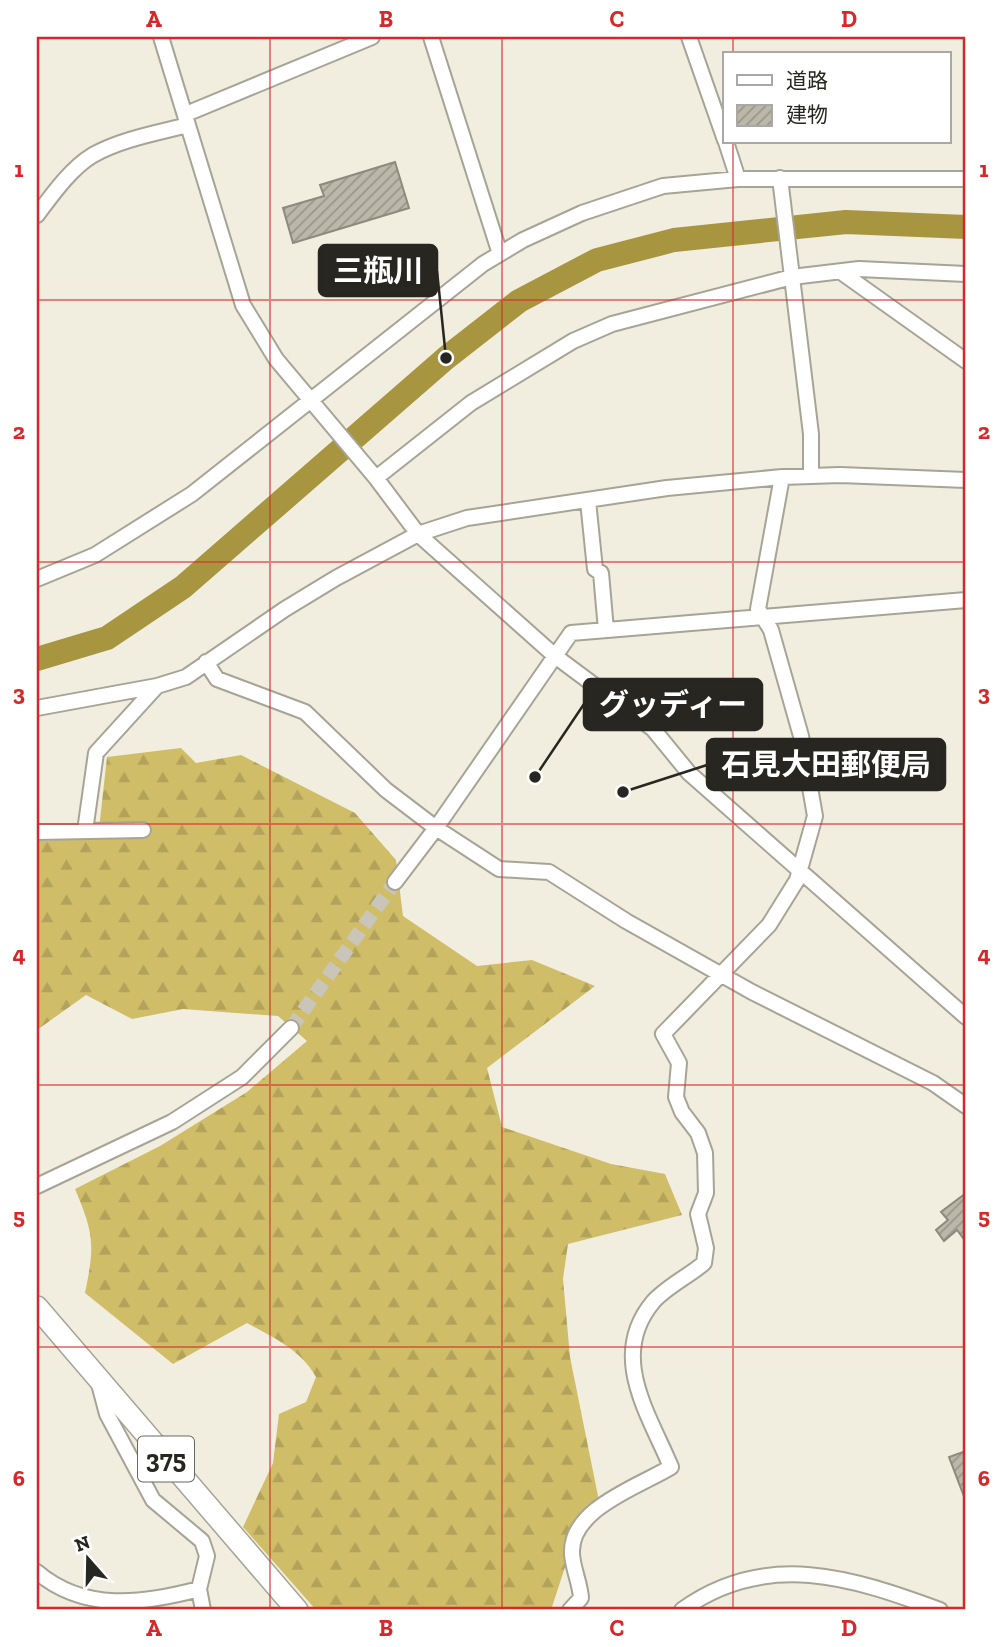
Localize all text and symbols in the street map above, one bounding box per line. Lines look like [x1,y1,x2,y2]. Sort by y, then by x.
text: A [146,5,162,33]
text: B [379,5,393,33]
text: C [610,5,624,33]
text: D [841,5,857,33]
legend [723,52,950,144]
text: 道路 [786,68,828,93]
text: 建物 [786,102,828,127]
text: 1 [14,155,24,183]
text: 1 [979,155,989,183]
callout: 三瓶川 [319,245,437,296]
text: 三瓶川 [333,253,423,289]
text: 2 [13,417,25,445]
text: 2 [978,417,990,445]
text: 3 [13,679,25,707]
callout: グッディー [584,679,762,730]
text: 3 [978,679,990,707]
text: グッディー [599,687,747,723]
callout: 石見大田郵便局 [707,739,945,790]
text: 石見大田郵便局 [721,747,931,783]
text: 4 [12,940,26,968]
text: 4 [977,940,991,968]
text: 5 [13,1202,25,1230]
text: 5 [978,1202,990,1230]
road number: 375 [138,1436,194,1482]
text: 6 [13,1464,25,1492]
text: 6 [978,1464,990,1492]
north arrow [52,1524,122,1594]
text: N [72,1530,93,1557]
text: A [146,1614,162,1642]
text: B [379,1614,393,1642]
text: C [610,1614,624,1642]
text: D [841,1614,857,1642]

